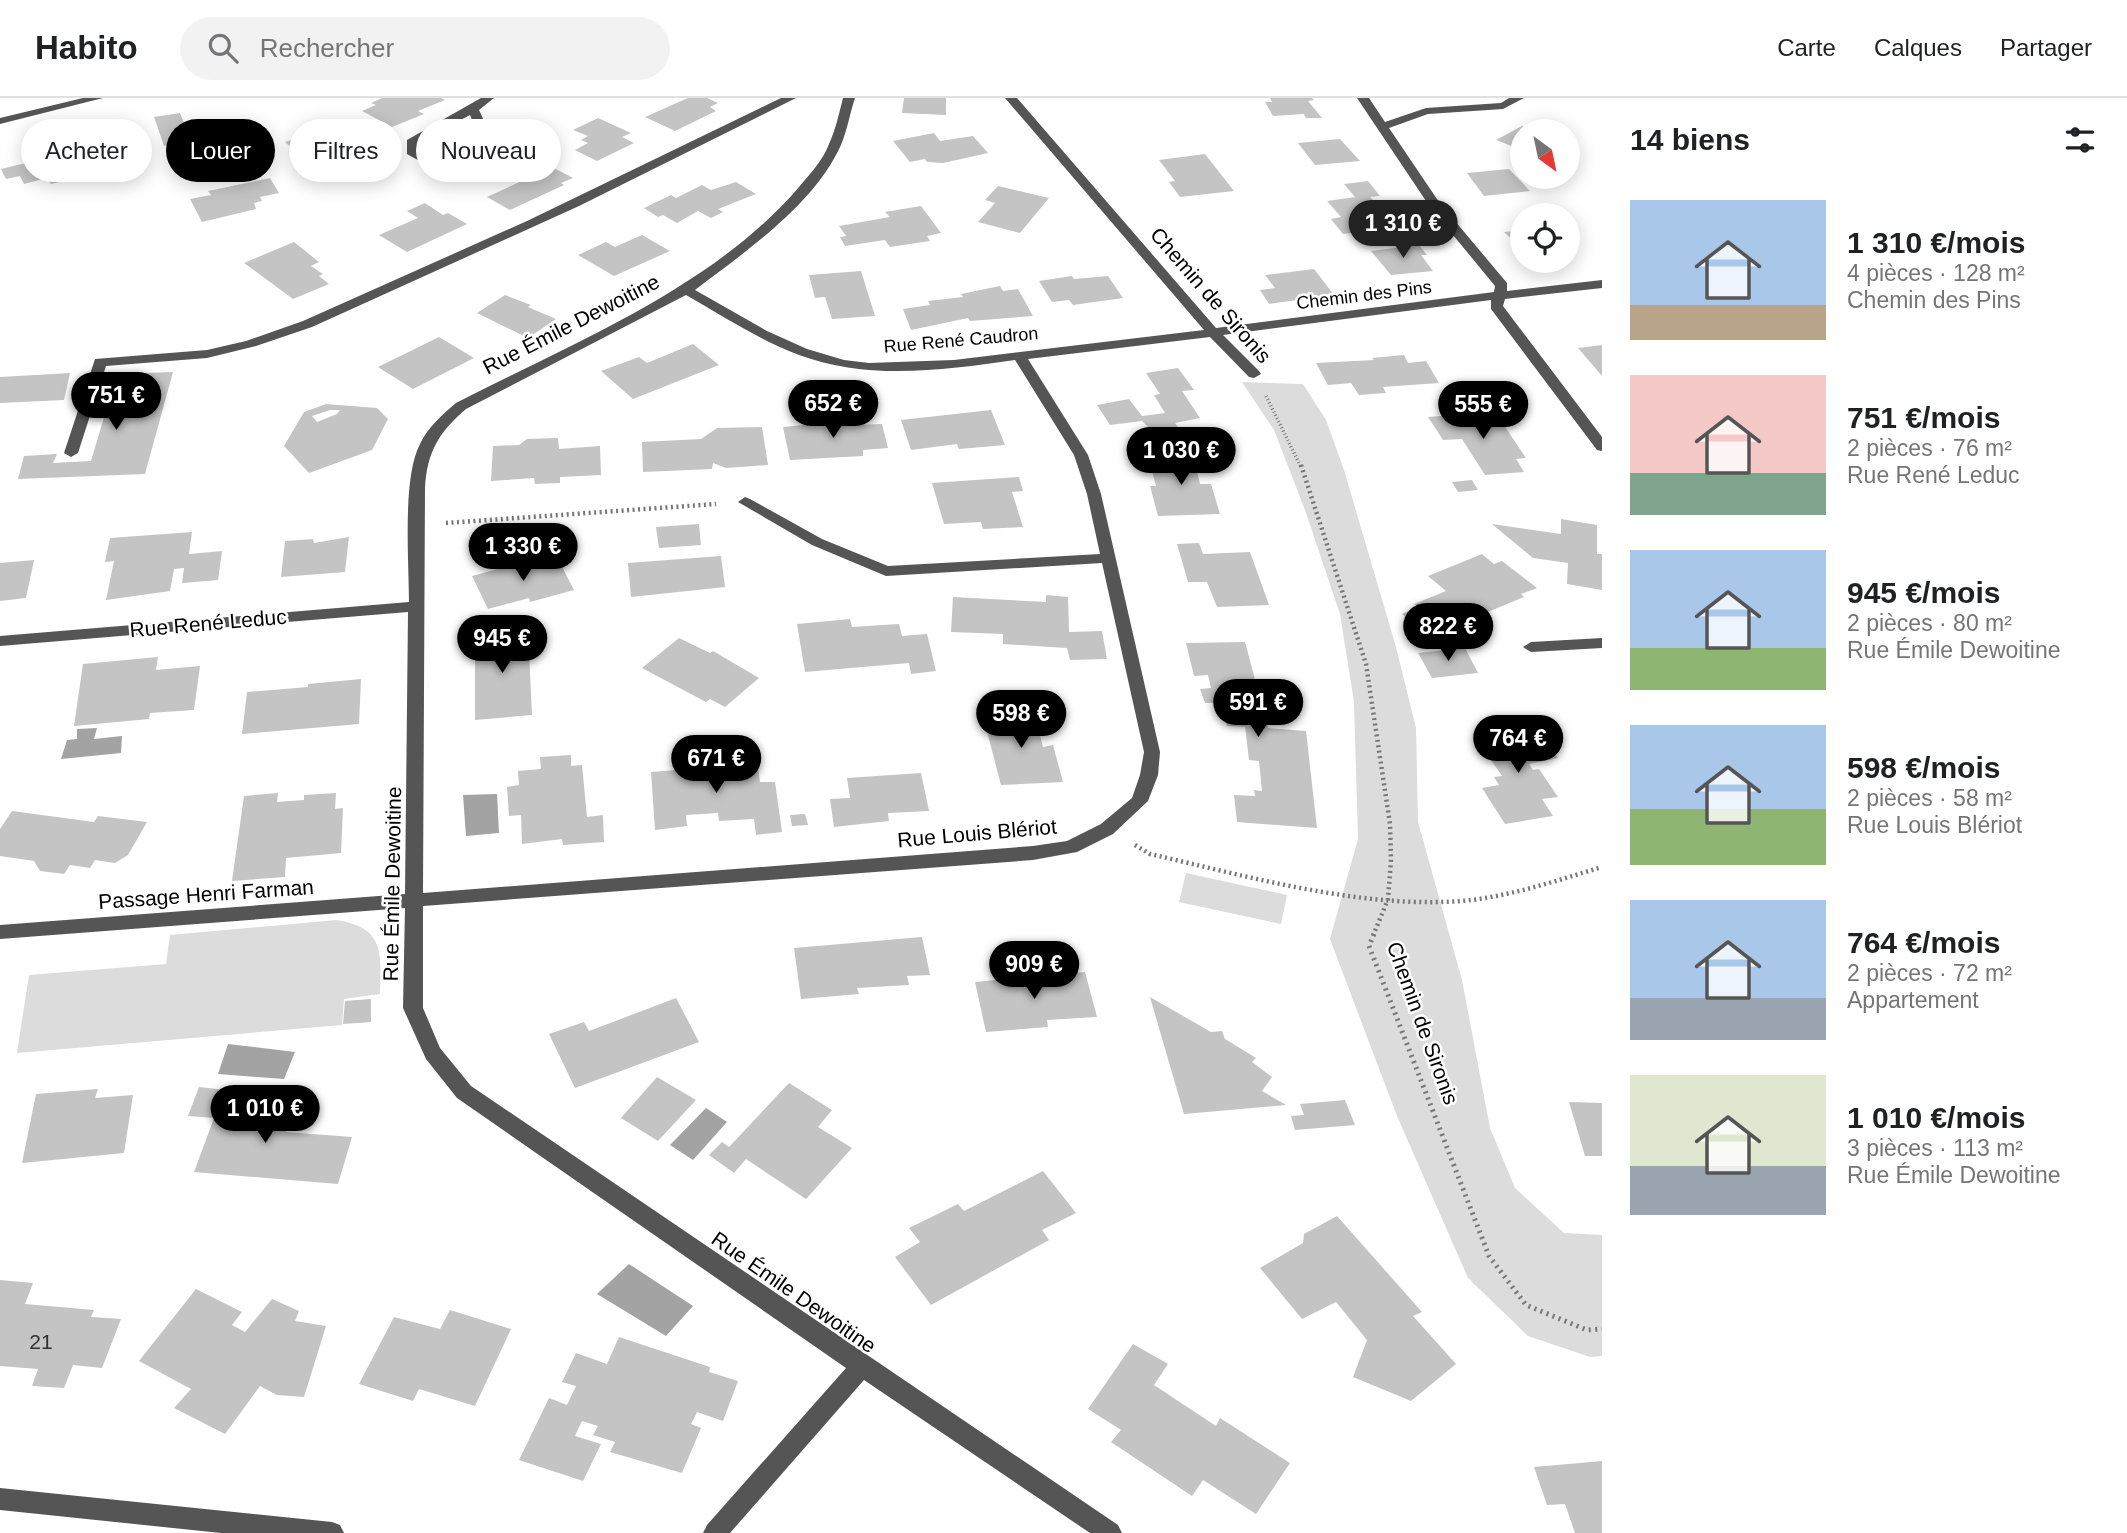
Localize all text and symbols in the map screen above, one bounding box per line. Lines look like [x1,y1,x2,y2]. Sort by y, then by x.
search box [180,17,670,80]
text: Habito [35,29,138,66]
icon: search [204,29,242,67]
text: Rechercher [260,33,394,63]
text: Carte [1777,34,1836,61]
text: Calques [1874,34,1962,61]
text: Partager [2000,34,2092,61]
chip: Acheter [21,119,152,182]
chip: Louer [166,119,275,182]
chip: Filtres [289,119,402,182]
chip: Nouveau [416,119,561,182]
north arrow [1510,119,1580,189]
map controls [1510,119,1580,273]
icon: filters [2061,121,2099,159]
text: 14 biens [1630,123,1750,156]
pin: 1 310 € [1338,200,1468,260]
button: locate [1510,203,1580,273]
text: 1 310 € [1365,210,1441,236]
street label: Chemin de Sironis [1146,223,1276,367]
text: 1 310 €/mois [1847,226,2025,259]
icon: home [1686,228,1770,312]
text: 4 pièces · 128 m² [1847,260,2025,286]
street label: Rue Émile Dewoitine [479,270,663,378]
street label: Chemin des Pins [1295,277,1433,313]
text: Chemin des Pins [1847,287,2021,313]
street label: Rue René Caudron [883,323,1039,357]
pin: 751 € [67,372,165,432]
pin: 652 € [784,380,882,440]
text: 751 € [87,382,145,408]
pin: 555 € [1434,382,1532,441]
text: 652 € [804,390,862,416]
text: 555 € [1454,391,1512,417]
text: 751 €/mois [1847,401,2000,434]
icon: home [1686,403,1770,487]
pin: 1 030 € [1116,428,1246,487]
text: 2 pièces · 76 m² [1847,435,2012,461]
text: 1 030 € [1143,437,1219,463]
text: Rue René Leduc [1847,462,2020,488]
pin: 1 330 € [458,524,588,583]
text: 1 330 € [485,533,561,559]
text: 945 €/mois [1847,576,2000,609]
icon: home [1686,578,1770,662]
pin: 822 € [1399,603,1497,663]
street label: Rue René Leduc [128,605,288,641]
text: 2 pièces · 80 m² [1847,610,2012,636]
text: 822 € [1419,613,1477,639]
pin: 945 € [453,616,551,675]
text: 945 € [473,625,531,651]
text: Rue Émile Dewoitine [1847,637,2060,663]
pin: 591 € [1209,680,1307,739]
text: 591 € [1229,689,1287,715]
pin: 598 € [972,690,1070,750]
text: 598 € [992,700,1050,726]
pin: 764 € [1469,716,1567,775]
text: 764 € [1489,725,1547,751]
pin: 671 € [667,736,765,795]
text: 671 € [687,745,745,771]
text: 598 €/mois [1847,751,2000,784]
icon: home [1686,753,1770,837]
text: 2 pièces · 58 m² [1847,785,2012,811]
street label: Rue Émile Dewoitine [379,786,405,982]
text: Rue Louis Blériot [1847,812,2022,838]
street label: Rue Louis Blériot [896,815,1058,851]
street label: Passage Henri Farman [97,875,315,913]
text: 764 €/mois [1847,926,2000,959]
icon: home [1686,928,1770,1012]
street label: Chemin de Sironis [1383,938,1463,1108]
pin: 909 € [985,942,1083,1001]
text: 909 € [1005,951,1063,977]
text: 2 pièces · 72 m² [1847,960,2012,986]
text: Appartement [1847,987,1979,1013]
pin: 1 010 € [200,1086,330,1145]
text: 1 010 € [227,1095,303,1121]
text: 1 010 €/mois [1847,1101,2025,1134]
icon: home [1686,1103,1770,1187]
text: 3 pièces · 113 m² [1847,1135,2023,1161]
text: Rue Émile Dewoitine [1847,1162,2060,1188]
street label: Rue Émile Dewoitine [708,1227,880,1357]
house number: 21 [29,1330,53,1353]

